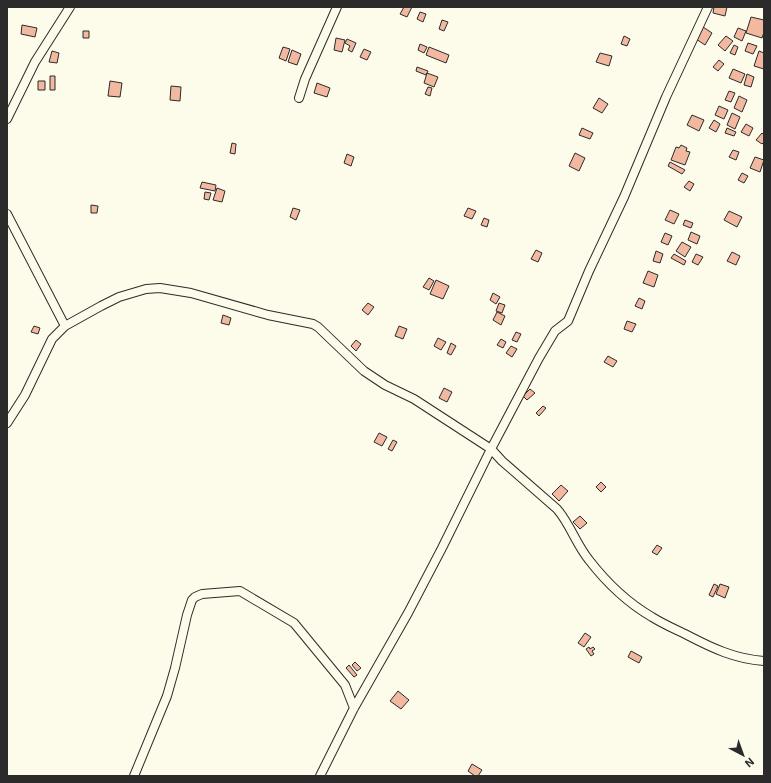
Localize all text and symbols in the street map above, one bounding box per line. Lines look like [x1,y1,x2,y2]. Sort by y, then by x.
north arrow [723,735,763,775]
text: N [743,755,757,770]

